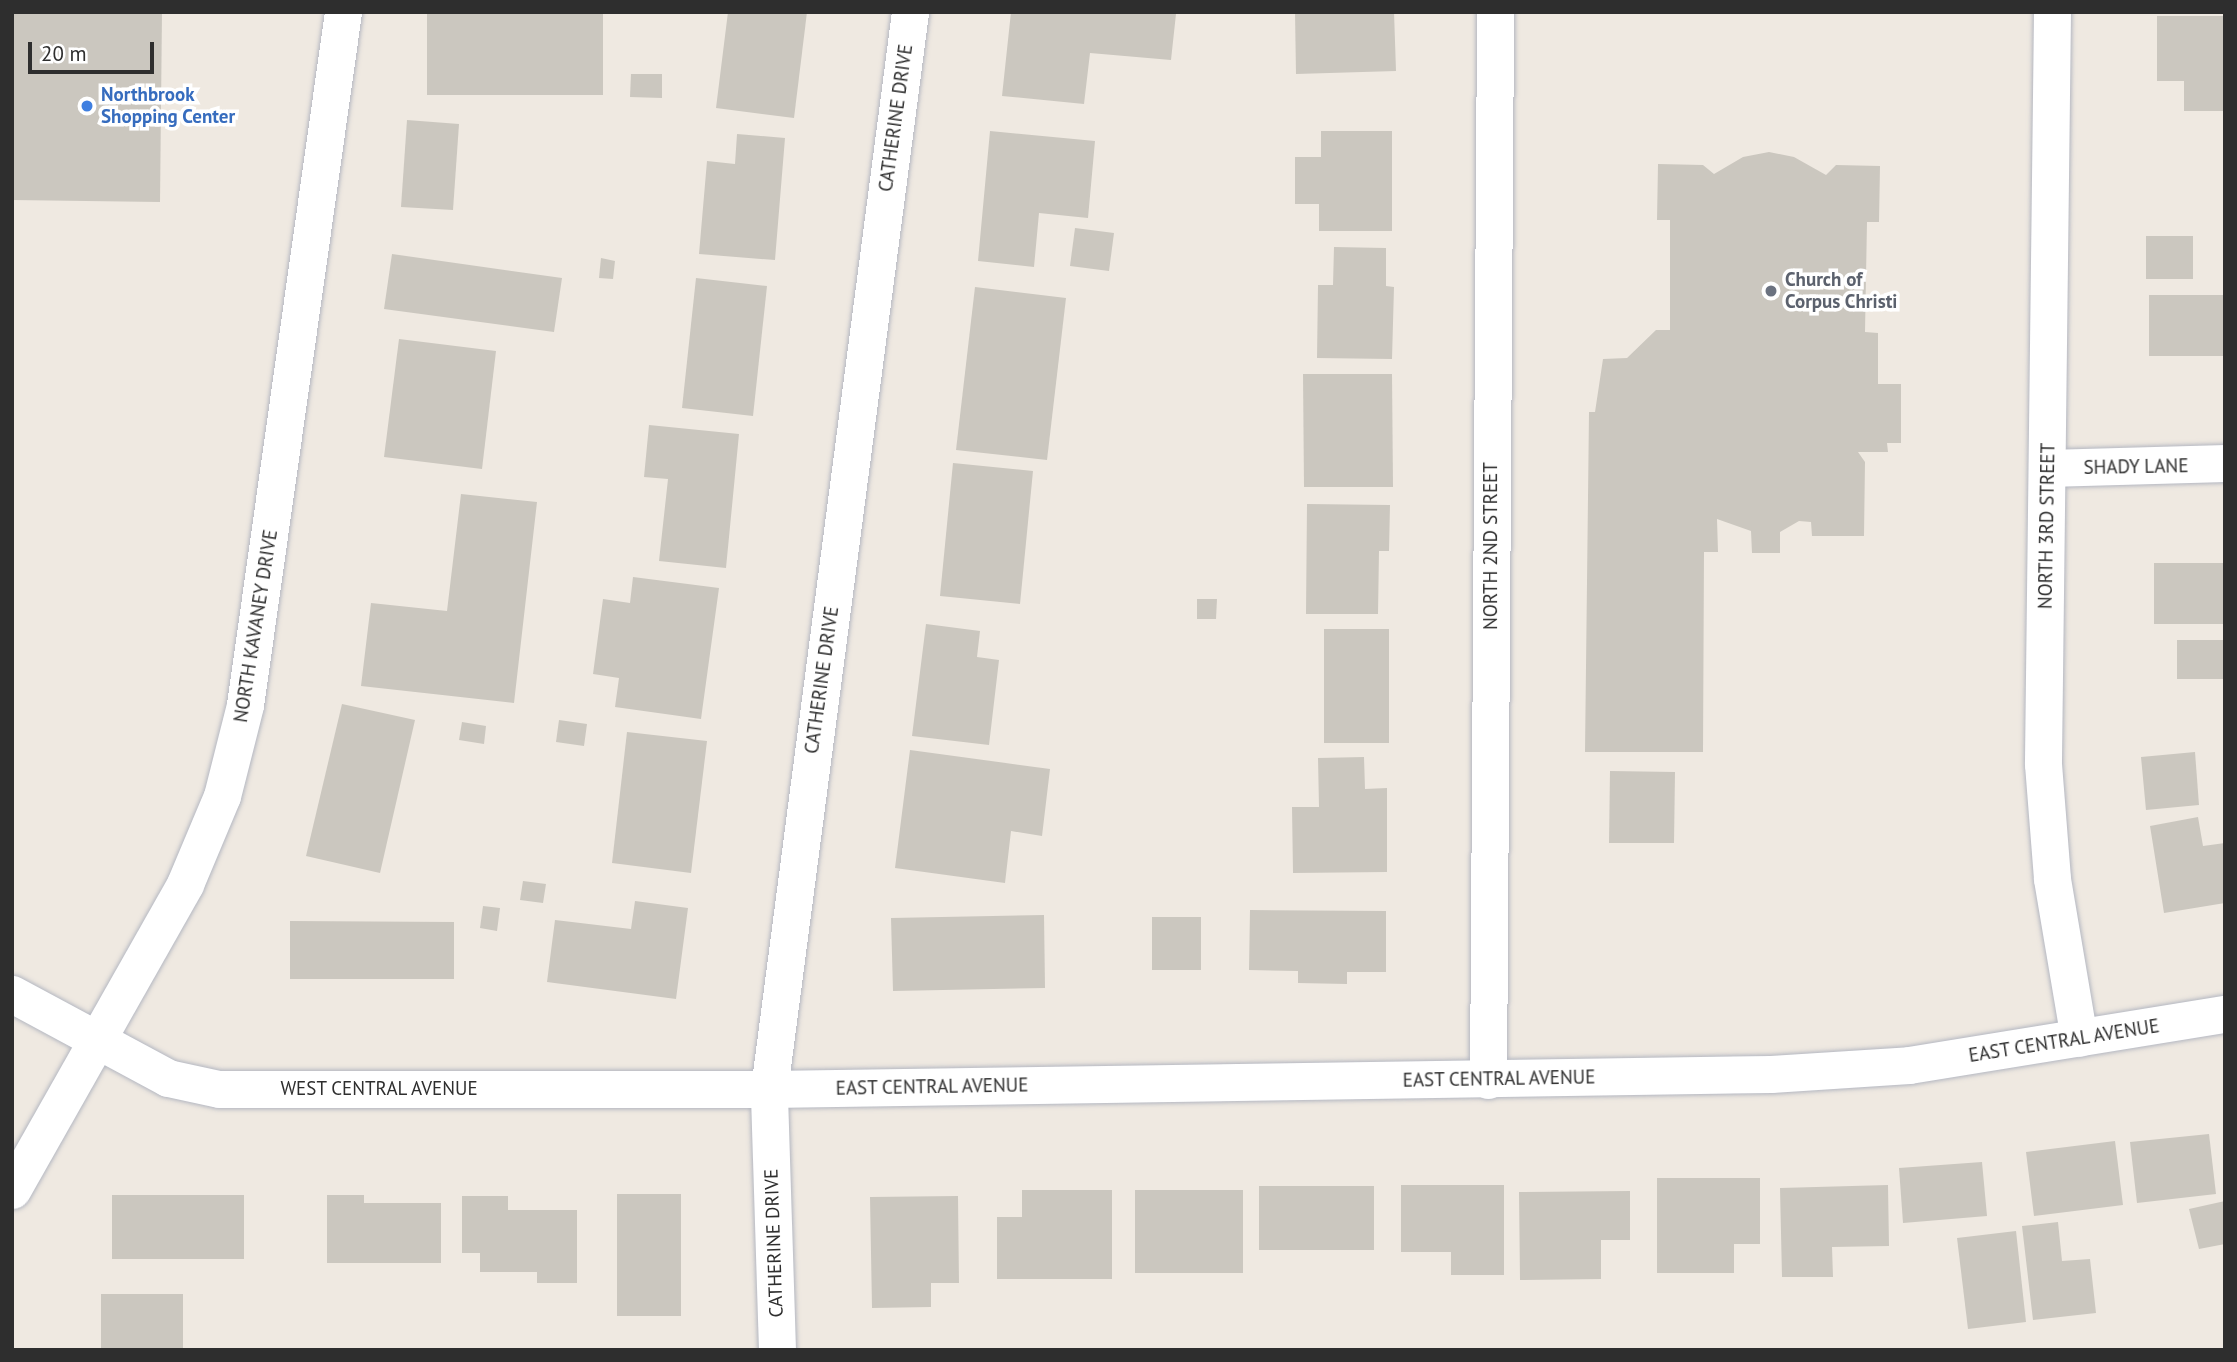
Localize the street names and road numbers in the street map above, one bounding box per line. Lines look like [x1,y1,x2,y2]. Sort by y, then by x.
street label: CATHERINE DRIVE [874,43,918,193]
street label: NORTH 3RD STREET [2034,443,2060,609]
street label: SHADY LANE [2083,455,2189,479]
street label: NORTH 2ND STREET [1480,462,1502,630]
street label: NORTH KAVANEY DRIVE [229,528,283,724]
street label: CATHERINE DRIVE [800,605,844,755]
street label: EAST CENTRAL AVENUE [1966,1015,2162,1067]
street label: EAST CENTRAL AVENUE [1401,1066,1597,1092]
street label: EAST CENTRAL AVENUE [834,1074,1030,1100]
street label: WEST CENTRAL AVENUE [279,1078,479,1100]
street label: CATHERINE DRIVE [760,1168,788,1318]

